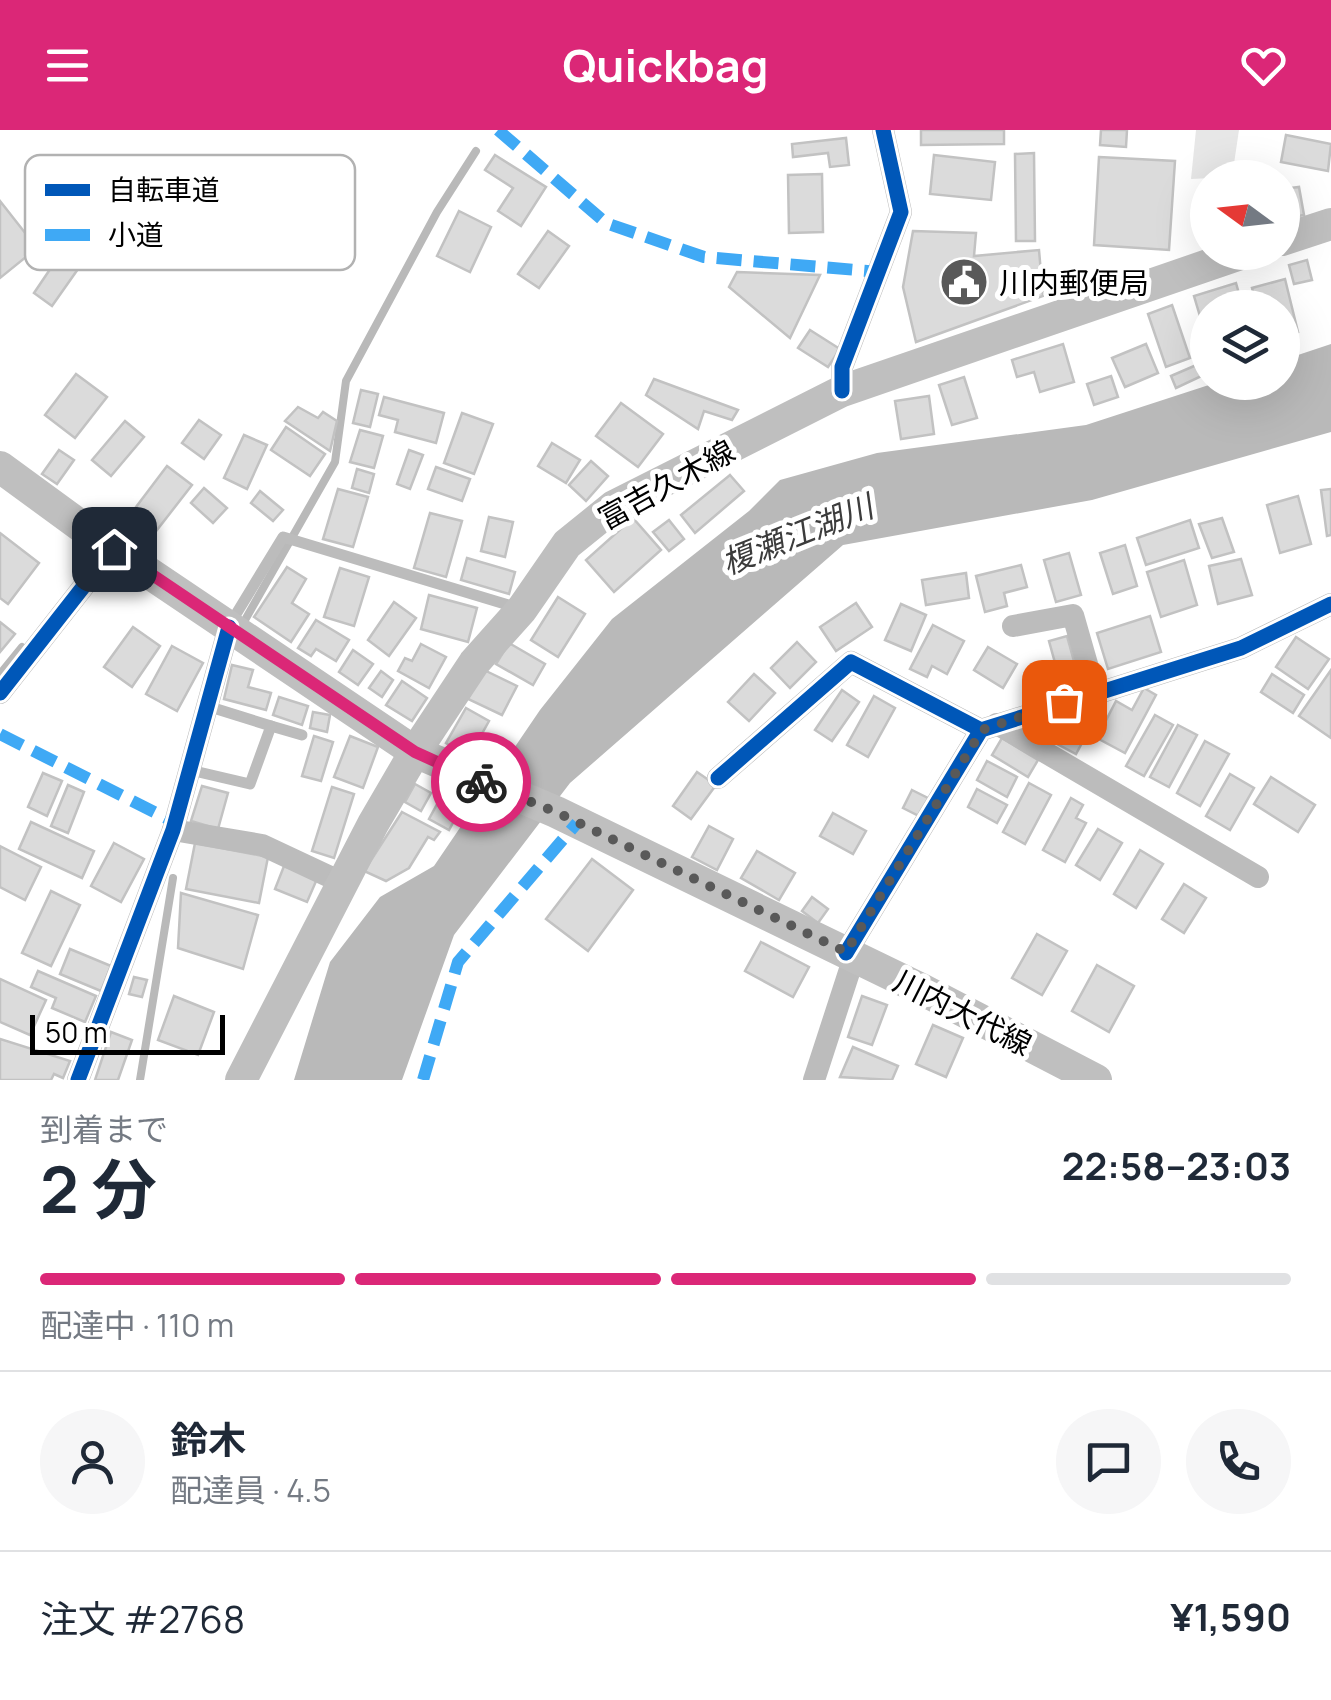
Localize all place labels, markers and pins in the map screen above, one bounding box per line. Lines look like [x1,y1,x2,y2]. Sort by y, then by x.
public building icon: 川内郵便局 [938,256,990,308]
place label: 川内郵便局 [999,262,1149,303]
pin [72,507,157,592]
pin [1022,660,1107,745]

